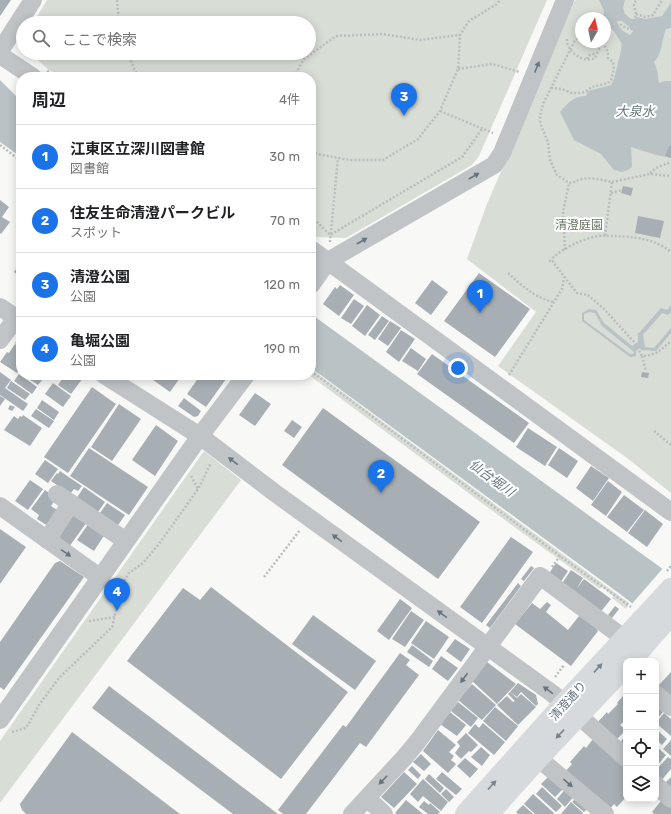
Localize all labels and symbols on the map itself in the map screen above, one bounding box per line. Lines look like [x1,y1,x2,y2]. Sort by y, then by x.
north arrow [575,12,611,48]
one-way arrow [535,61,541,73]
pin: 3 [391,83,417,116]
water label: 大泉水 [615,104,656,119]
one-way arrow [468,173,480,180]
park label: 清澄庭園 [555,218,603,232]
one-way arrow [356,238,368,245]
pin: 1 [467,280,493,313]
your location [448,358,468,378]
one-way arrow [227,456,238,465]
water label: 仙台堀川 [467,457,519,501]
pin: 2 [368,460,394,493]
one-way arrow [332,534,343,542]
one-way arrow [61,549,71,557]
pin: 4 [104,578,130,611]
one-way arrow [437,610,448,618]
one-way arrow [593,663,603,673]
one-way arrow [460,673,468,684]
street label: 清澄通り [547,678,589,724]
one-way arrow [543,686,553,694]
one-way arrow [556,729,565,739]
one-way arrow [378,775,388,785]
one-way arrow [562,779,573,788]
one-way arrow [487,780,496,790]

